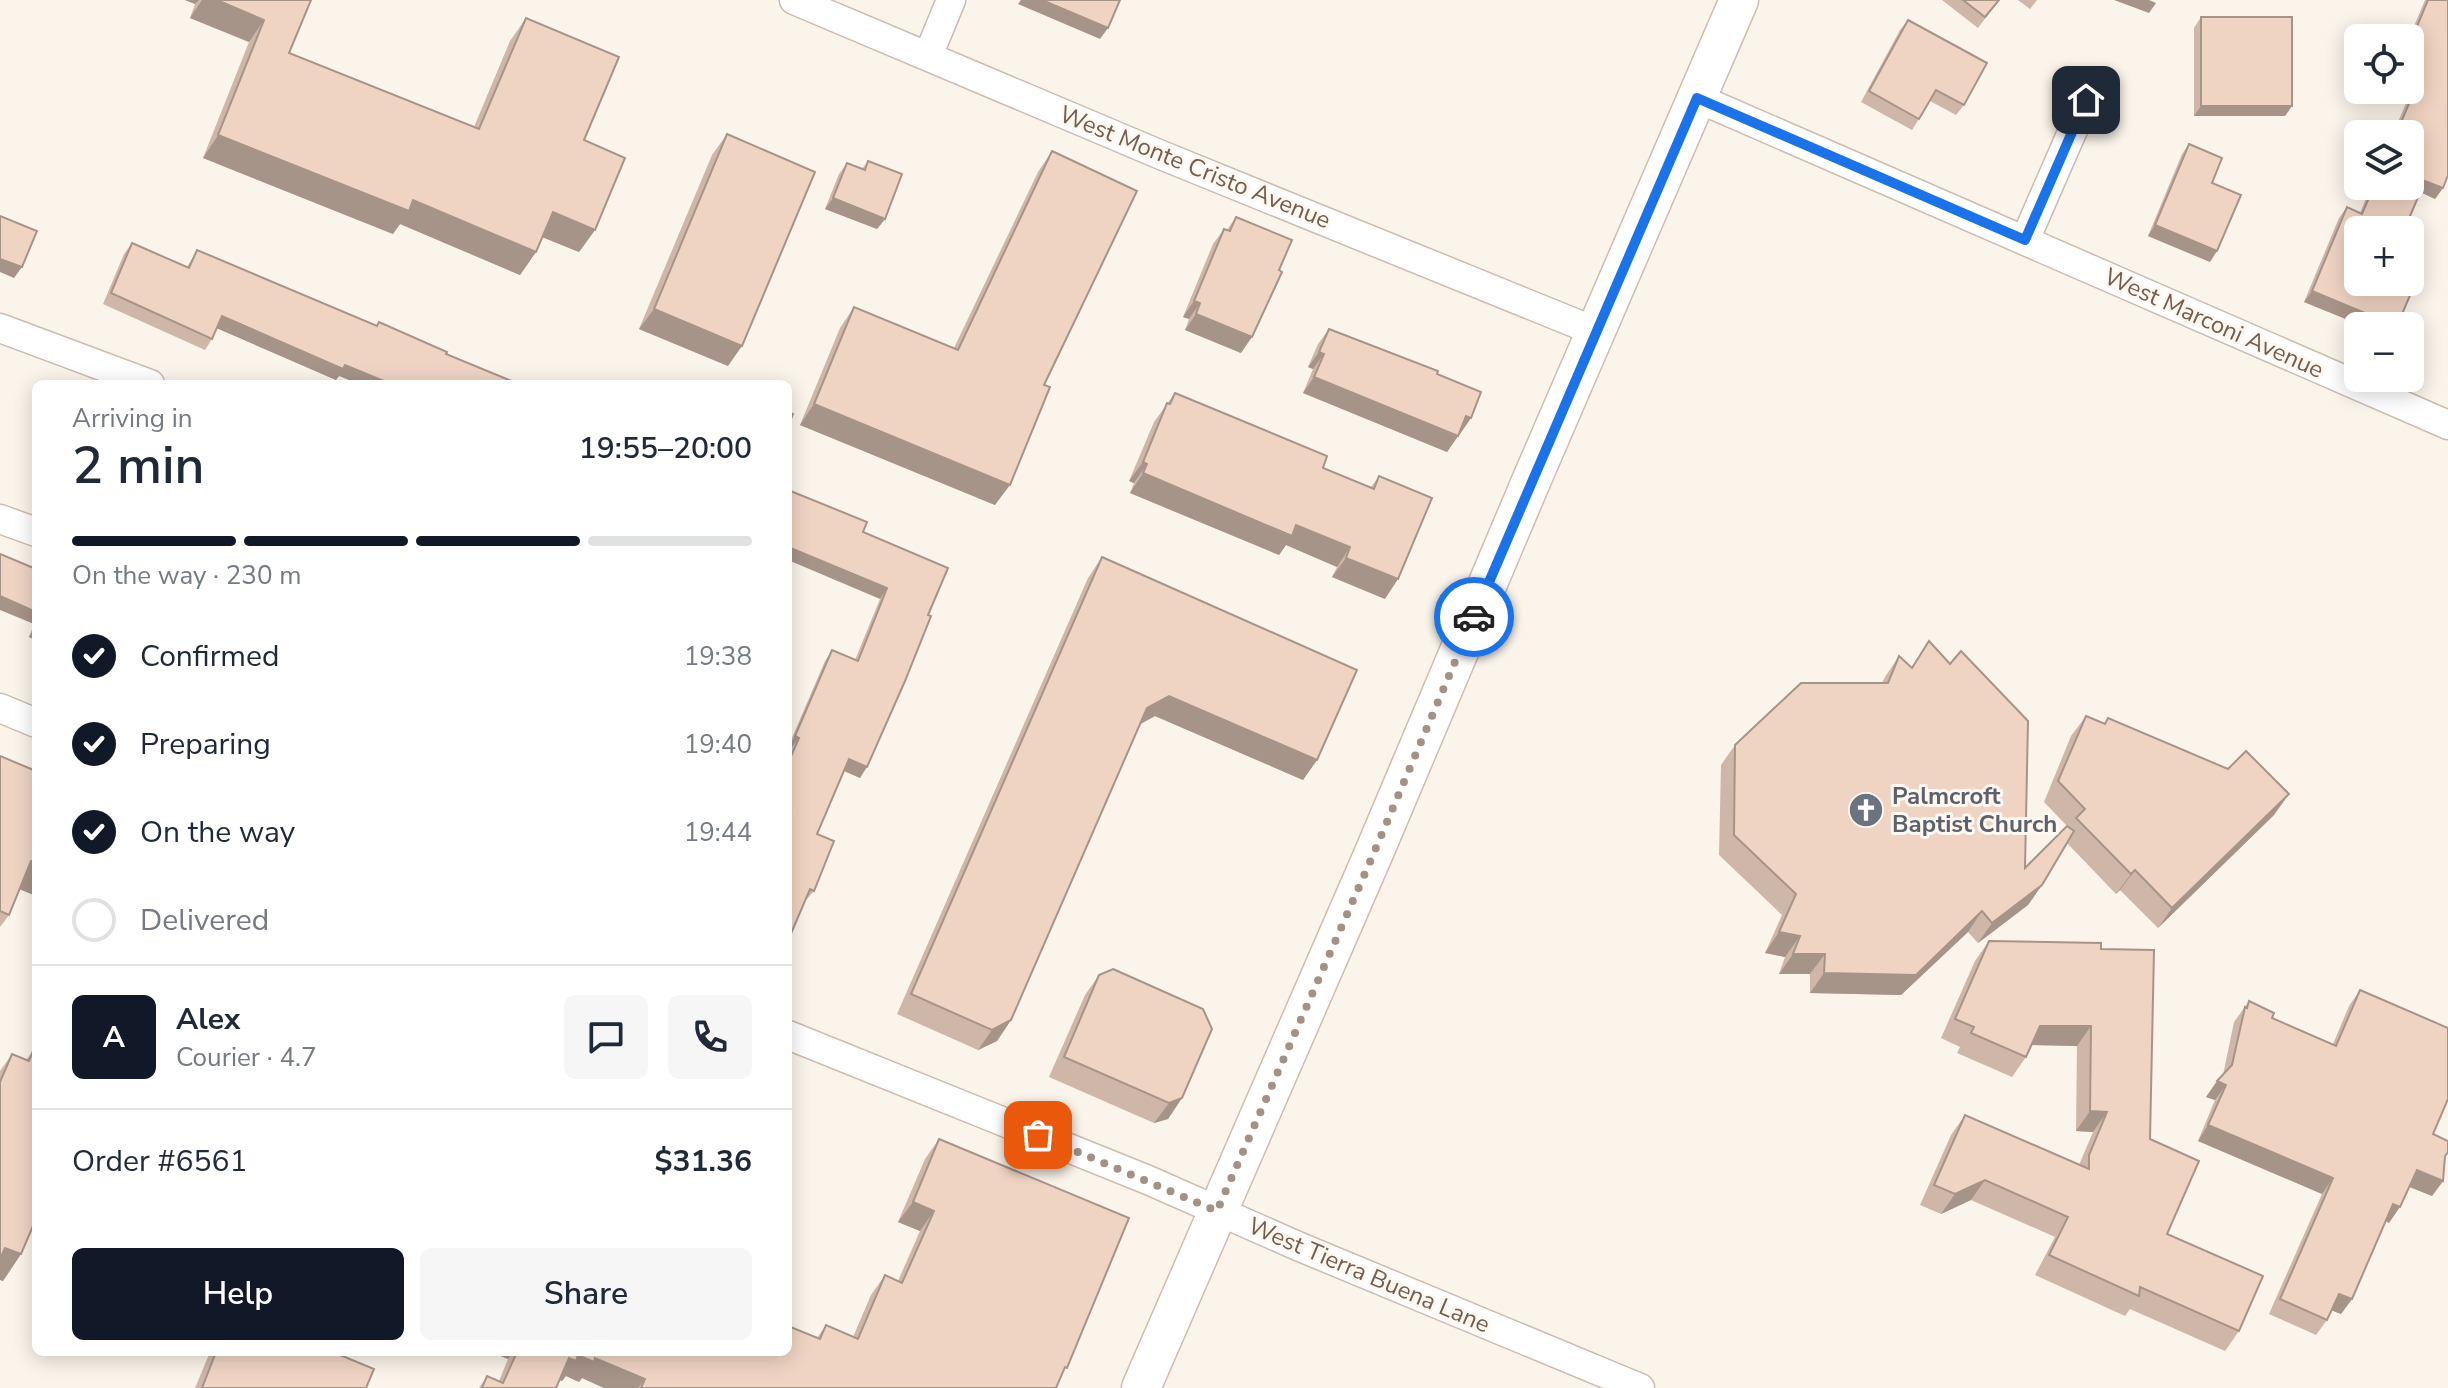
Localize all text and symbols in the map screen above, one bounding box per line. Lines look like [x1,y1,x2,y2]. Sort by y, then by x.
map controls [2344,24,2424,392]
button: locate [2344,24,2424,104]
pin [2052,66,2120,134]
icon: home [2064,78,2108,122]
street label: West Monte Cristo Avenue [1055,98,1335,236]
button: layers [2344,120,2424,200]
button: + [2344,216,2424,296]
street label: West Marconi Avenue [2099,260,2329,386]
button: − [2344,312,2424,392]
text: Arriving in [72,401,193,436]
text: 19:55–20:00 [579,428,752,469]
text: 2 min [72,430,205,501]
text: On the way · 230 m [72,558,301,593]
courier [1434,577,1514,657]
icon: car [1452,595,1496,639]
icon: check [72,634,116,678]
text: Confirmed [140,636,280,677]
text: 19:38 [684,639,752,674]
icon: check [72,722,116,766]
text: Preparing [140,724,271,765]
text: 19:40 [684,727,752,762]
place label: Palmcroft Baptist Church [1892,780,2057,840]
church icon: Palmcroft Baptist Church [1847,791,1885,829]
icon: check [72,810,116,854]
text: On the way [140,812,295,853]
text: 19:44 [684,815,752,850]
text: Delivered [140,900,269,941]
button: chat [564,995,648,1079]
button: phone [668,995,752,1079]
text: Alex [176,999,240,1040]
text: A [103,1017,125,1058]
text: Courier · 4.7 [176,1040,317,1075]
pin [1004,1101,1072,1169]
icon: bag [1016,1113,1060,1157]
text: Order #6561 [72,1141,247,1182]
text: $31.36 [655,1141,752,1182]
street label: West Tierra Buena Lane [1243,1210,1495,1340]
button: Help [72,1248,404,1340]
button: Share [420,1248,752,1340]

